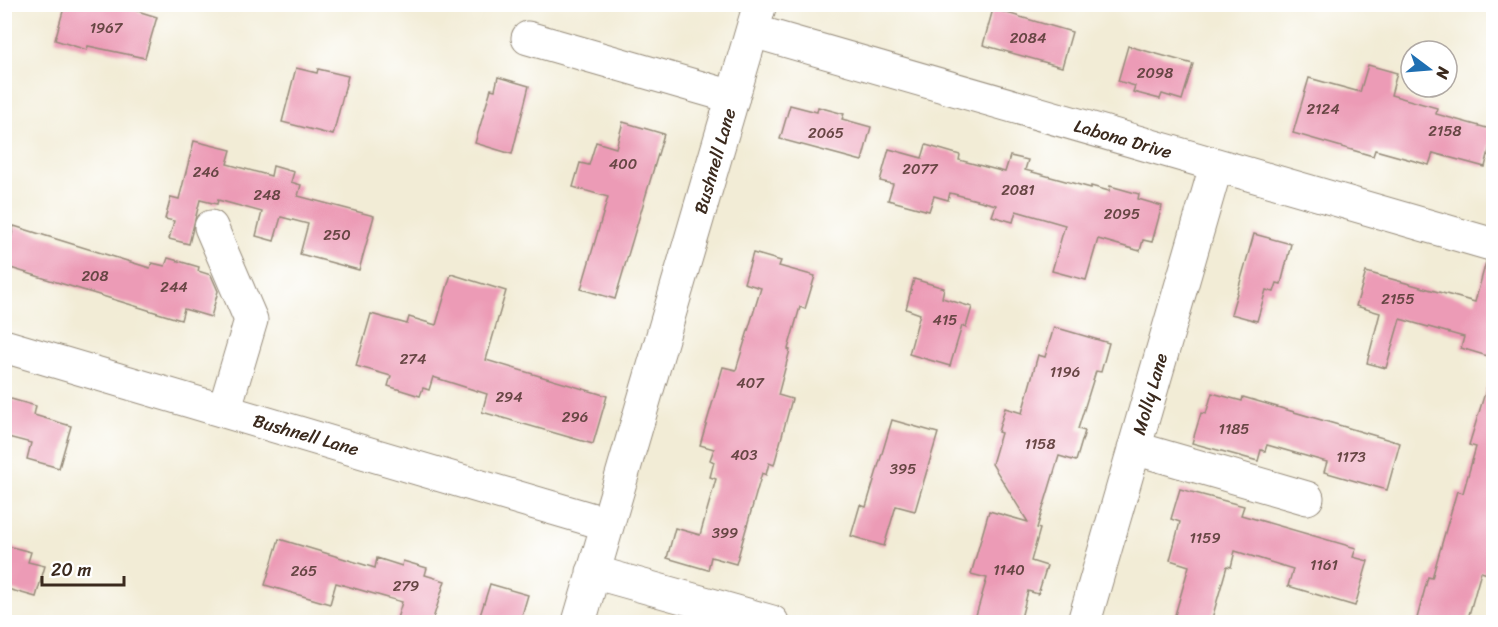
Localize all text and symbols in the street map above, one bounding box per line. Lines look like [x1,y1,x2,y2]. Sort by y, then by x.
house number: 1967 [90,15,124,41]
house number: 2084 [1010,25,1046,51]
north arrow [1399,39,1459,99]
house number: 2098 [1137,60,1173,86]
text: N [1427,63,1459,83]
house number: 2124 [1306,96,1340,122]
street label: Bushnell Lane [685,104,745,218]
street label: Labona Drive [1070,110,1176,168]
house number: 2158 [1428,118,1462,144]
house number: 2065 [808,120,844,146]
house number: 400 [609,151,637,177]
house number: 2077 [902,156,939,182]
house number: 246 [193,159,219,185]
house number: 2081 [1001,177,1035,203]
house number: 248 [253,182,281,208]
house number: 2095 [1104,201,1140,227]
house number: 250 [323,222,351,248]
house number: 208 [81,263,109,289]
house number: 244 [160,274,188,300]
house number: 2155 [1381,286,1415,312]
house number: 415 [933,307,957,333]
house number: 274 [400,346,426,372]
street label: Molly Lane [1123,349,1177,439]
house number: 1196 [1050,359,1080,385]
house number: 407 [736,370,765,396]
house number: 294 [495,384,523,410]
house number: 296 [562,404,588,430]
street label: Bushnell Lane [249,405,363,465]
house number: 1185 [1218,416,1250,442]
house number: 1158 [1024,431,1056,457]
house number: 403 [730,442,758,468]
house number: 1173 [1336,444,1366,470]
house number: 395 [890,456,916,482]
house number: 399 [712,520,738,546]
house number: 1159 [1189,525,1221,551]
scale bar [42,549,124,587]
house number: 1161 [1310,552,1338,578]
text: 20 m [51,554,91,586]
house number: 1140 [993,557,1025,583]
house number: 265 [291,558,317,584]
house number: 279 [393,573,419,599]

